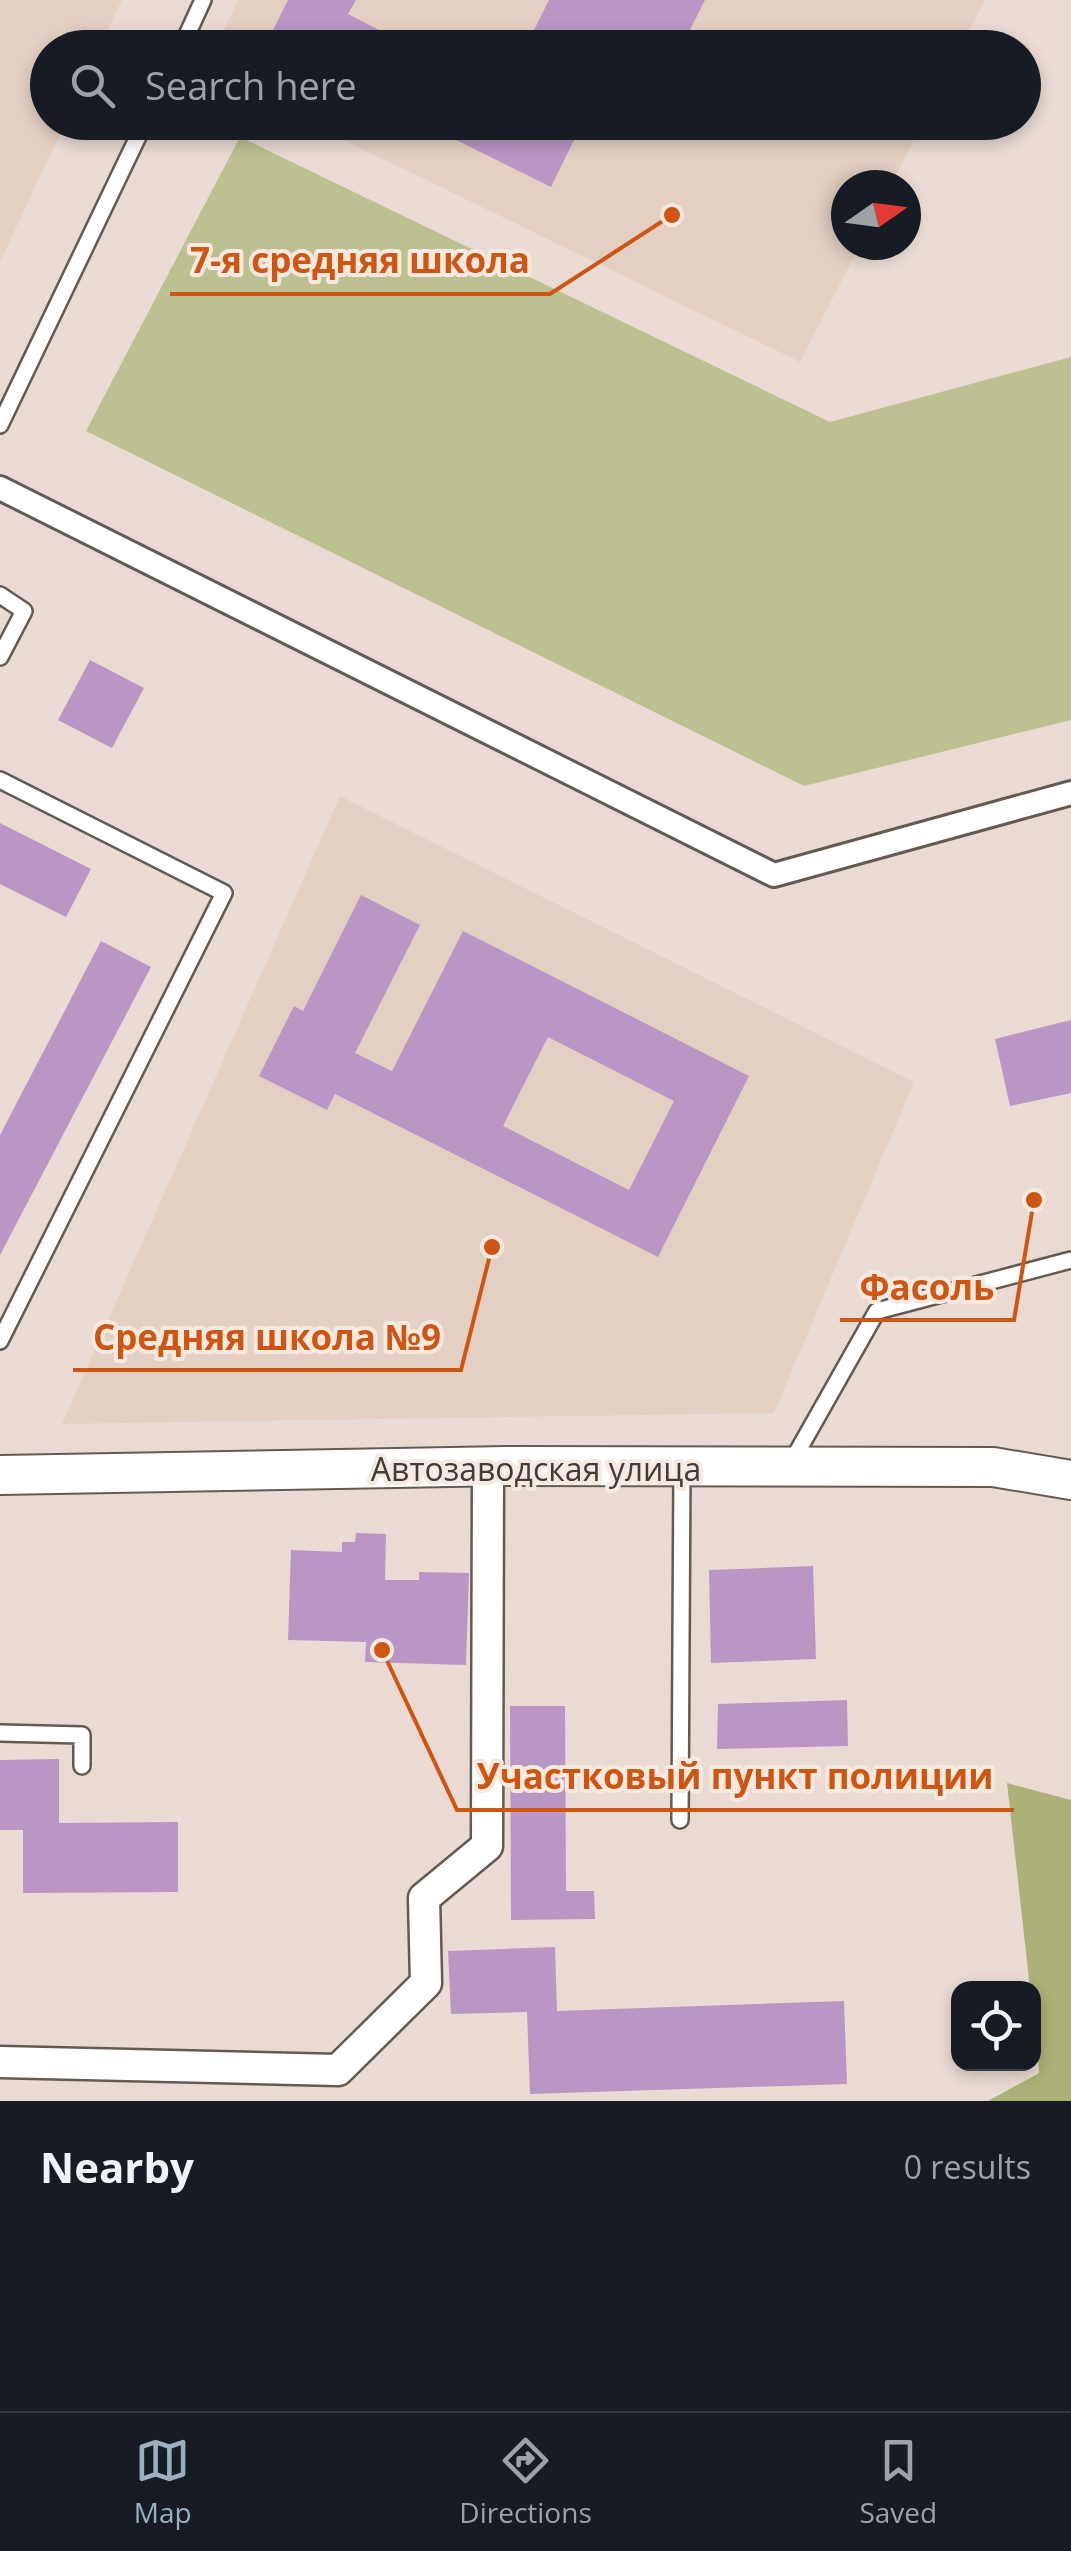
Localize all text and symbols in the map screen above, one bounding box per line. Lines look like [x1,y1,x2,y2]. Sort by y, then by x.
search box [30,30,1041,140]
icon: search [65,58,120,113]
text: Search here [145,59,357,111]
north arrow [831,170,921,260]
callout: 7-я средняя школа [170,229,550,294]
text: 7-я средняя школа [190,236,530,283]
callout: Фасоль [840,1255,1014,1320]
text: Фасоль [860,1263,994,1310]
callout: Средняя школа №9 [73,1305,461,1370]
text: Средняя школа №9 [93,1313,441,1360]
street label: Автозаводская улица [371,1447,701,1490]
callout: Участковый пункт полиции [457,1745,1014,1810]
text: Участковый пункт полиции [477,1752,993,1799]
map controls [951,1981,1041,2071]
button: locate [951,1981,1041,2071]
text: Nearby [40,2138,194,2195]
text: 0 results [904,2145,1031,2188]
tab: Map [134,2433,192,2531]
tab: Directions [459,2433,592,2531]
tab: Saved [859,2433,937,2531]

